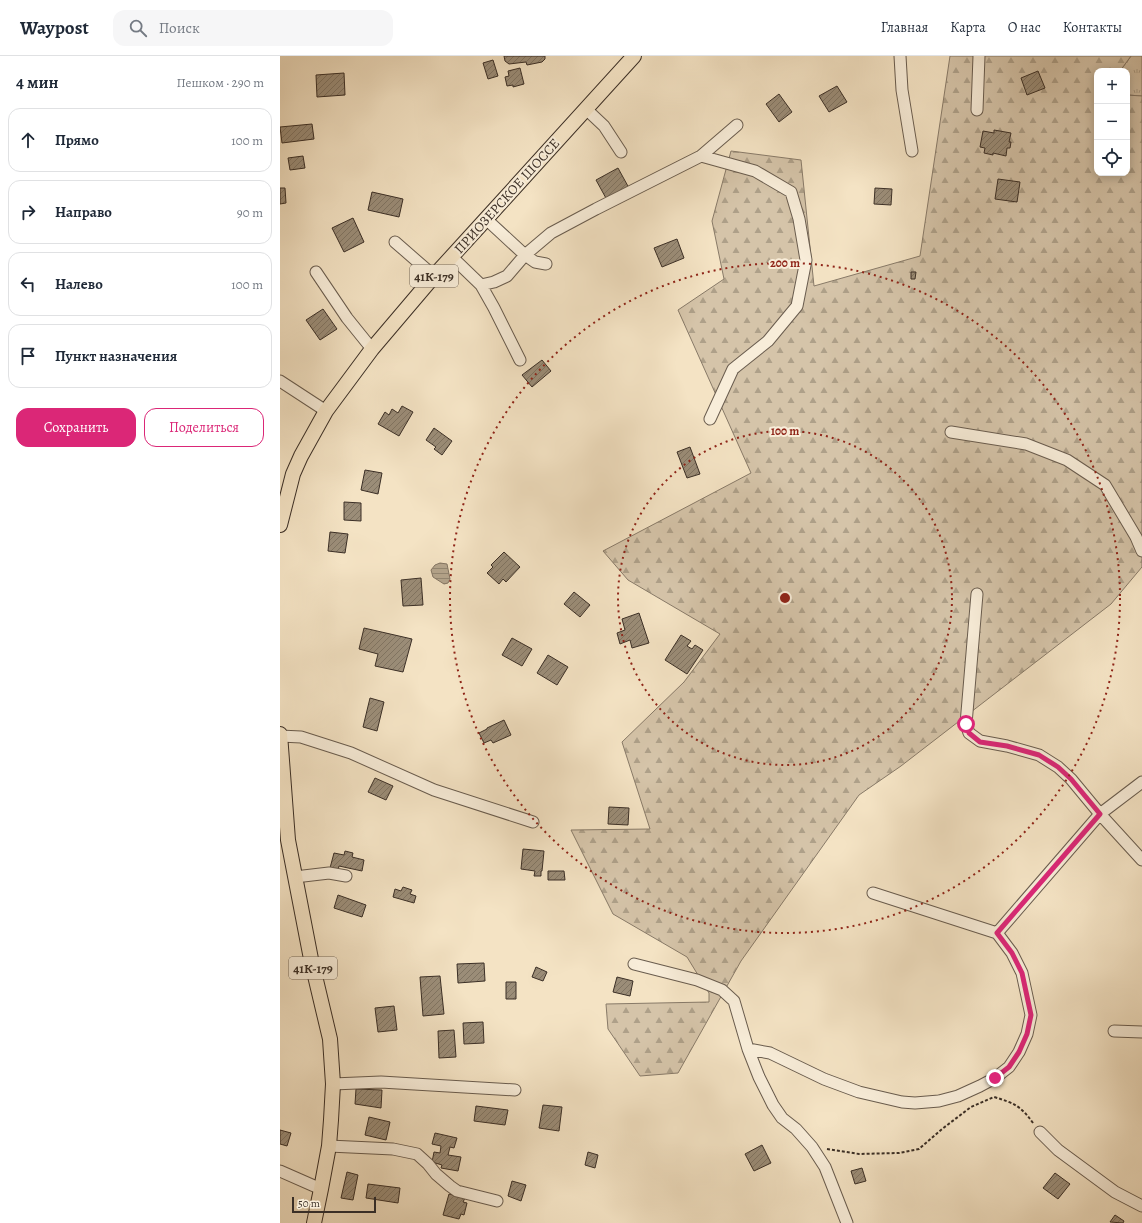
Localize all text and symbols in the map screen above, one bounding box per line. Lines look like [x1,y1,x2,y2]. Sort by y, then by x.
search box [113,10,393,46]
text: Waypost [20,15,89,41]
icon: search [127,17,149,39]
text: Поиск [159,18,200,38]
text: Главная [881,18,928,37]
text: Карта [950,18,986,37]
text: О нас [1008,18,1041,37]
text: Контакты [1063,18,1122,37]
map controls [1094,68,1130,176]
button: + [1094,68,1130,104]
text: 4 мин [16,71,59,94]
text: Пешком · 290 m [177,74,264,91]
button: − [1094,104,1130,140]
icon: ahead [17,129,39,151]
text: Прямо [55,130,99,150]
text: 100 m [231,132,263,149]
street label: ПРИОЗЕРСКОЕ ШОССЕ [450,134,564,258]
button: locate [1094,140,1130,176]
icon: right [17,201,39,223]
text: Направо [55,202,112,222]
text: 90 m [237,204,263,221]
text: 200 m [770,255,800,271]
road number: 41К-179 [410,265,458,287]
icon: left [17,273,39,295]
text: Налево [55,274,103,294]
text: 100 m [231,276,263,293]
icon: arrive [17,345,39,367]
text: Пункт назначения [55,346,177,366]
button: Сохранить [16,408,136,447]
button: Поделиться [144,408,264,447]
text: 100 m [771,423,799,439]
centre of rings [778,591,792,605]
route start [957,715,975,733]
road number: 41К-179 [289,957,337,979]
route end [986,1069,1004,1087]
scale bar [292,1195,376,1214]
text: 50 m [298,1196,320,1211]

